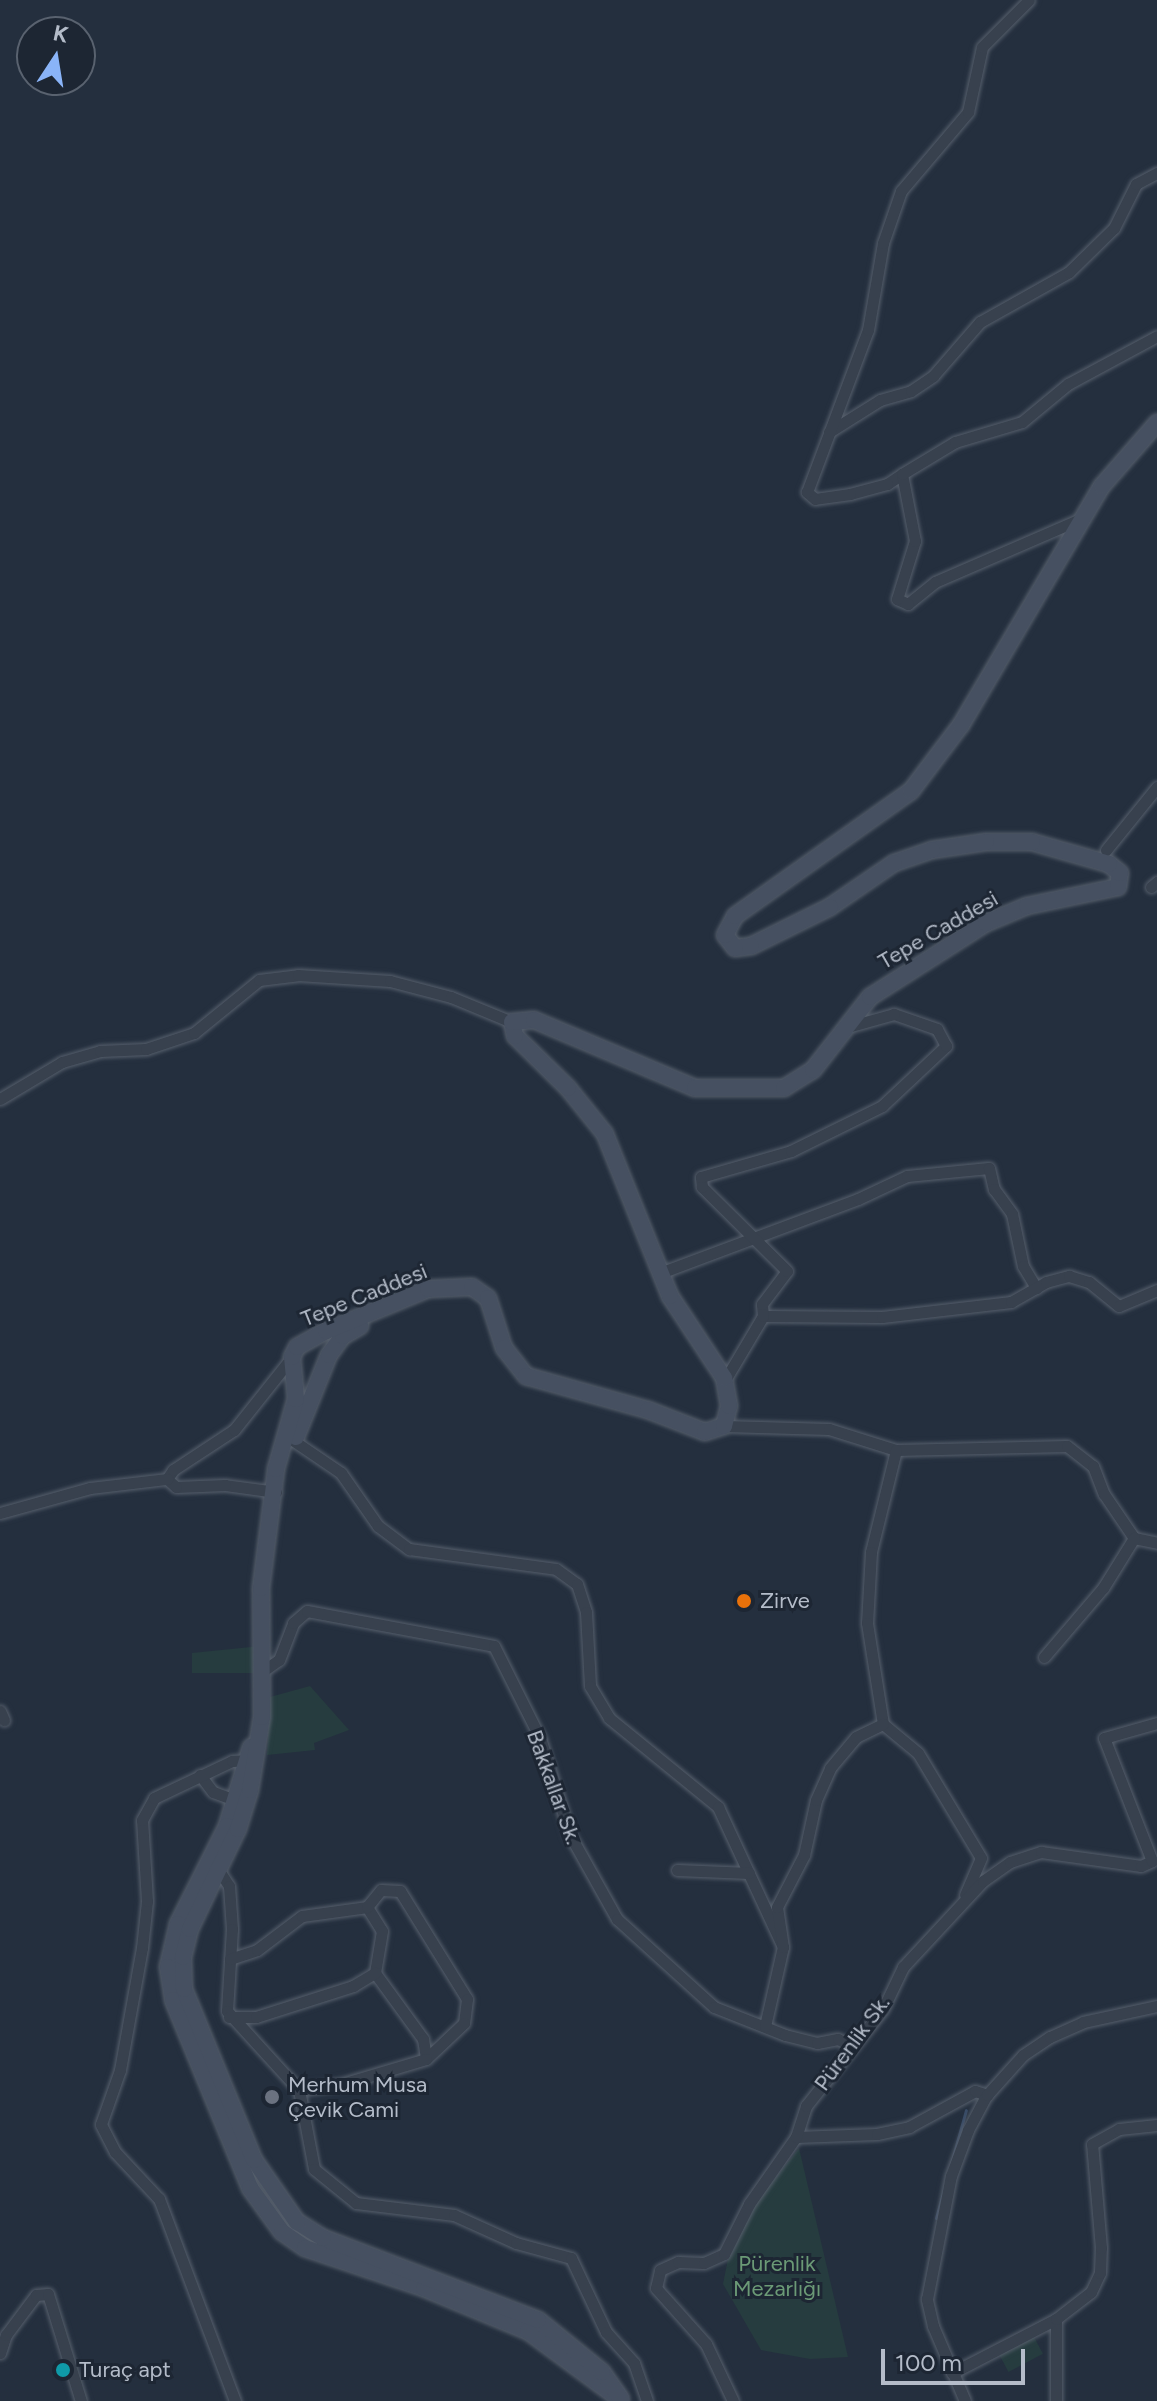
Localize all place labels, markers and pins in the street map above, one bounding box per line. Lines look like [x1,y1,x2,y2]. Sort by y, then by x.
place label: Zirve [760,1588,810,1614]
marker: Zirve [735,1592,753,1610]
place label: Merhum Musa Çevik Cami [288,2071,427,2122]
marker: Merhum Musa Çevik Cami [263,2088,281,2106]
place label: Turaç apt [79,2357,171,2383]
marker: Turaç apt [54,2361,72,2379]

